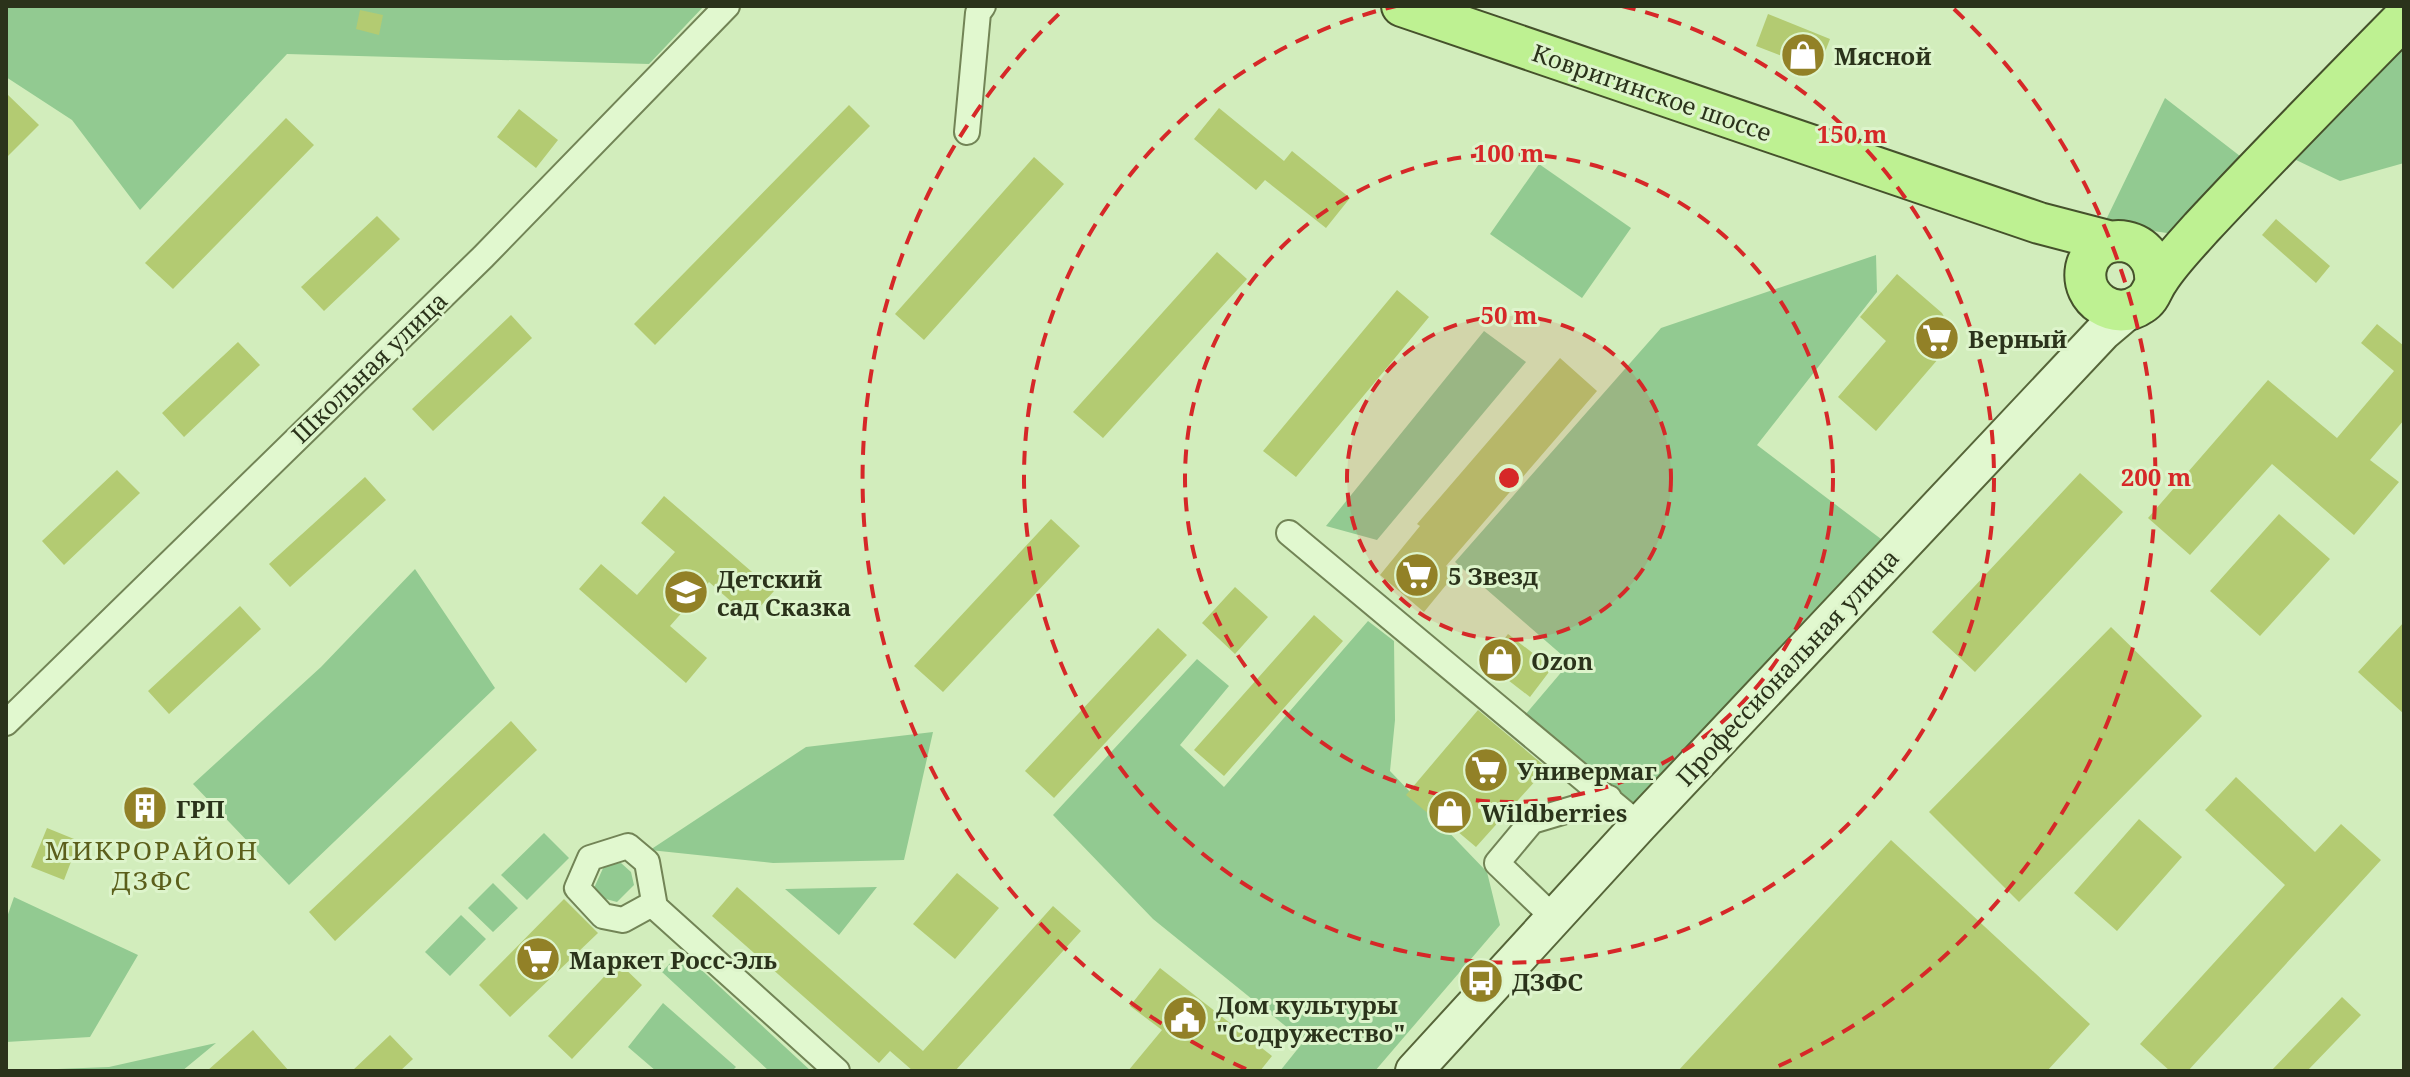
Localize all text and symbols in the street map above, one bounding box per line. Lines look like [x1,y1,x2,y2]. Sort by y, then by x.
shop icon: Мясной [1779,31,1827,79]
street label: Ковригинское шоссе [1528,36,1776,148]
place label: Мясной [1834,39,1931,72]
text: 150 m [1817,117,1888,150]
text: 100 m [1474,136,1545,169]
street label: Школьная улица [284,284,454,450]
text: 50 m [1480,298,1538,331]
supermarket icon: Верный [1913,314,1961,362]
place label: Верный [1968,322,2067,355]
text: 200 m [2121,460,2192,493]
centre of rings [1495,464,1523,492]
street label: Профессиональная улица [1668,541,1906,793]
supermarket icon: 5 Звезд [1393,551,1441,599]
place label: 5 Звезд [1448,559,1538,592]
place label: Детский сад Сказка [717,562,851,623]
school or university icon: Детский сад Сказка [662,568,710,616]
shop icon: Ozon [1476,636,1524,684]
place label: Ozon [1531,644,1593,677]
supermarket icon: Универмаг [1462,746,1510,794]
place label: Универмаг [1517,754,1657,787]
building icon: ГРП [121,784,169,832]
shop icon: Wildberries [1426,788,1474,836]
place label: ГРП [176,792,225,825]
place label: Wildberries [1481,796,1627,829]
district label: МИКРОРАЙОН ДЗФС [45,832,259,898]
supermarket icon: Маркет Росс-Эль [514,935,562,983]
place label: Маркет Росс-Эль [569,943,777,976]
bus stop icon: ДЗФС [1457,957,1505,1005]
place label: ДЗФС [1512,965,1583,998]
place label: Дом культуры "Содружество" [1216,988,1405,1049]
public building icon: Дом культуры "Содружество" [1161,994,1209,1042]

